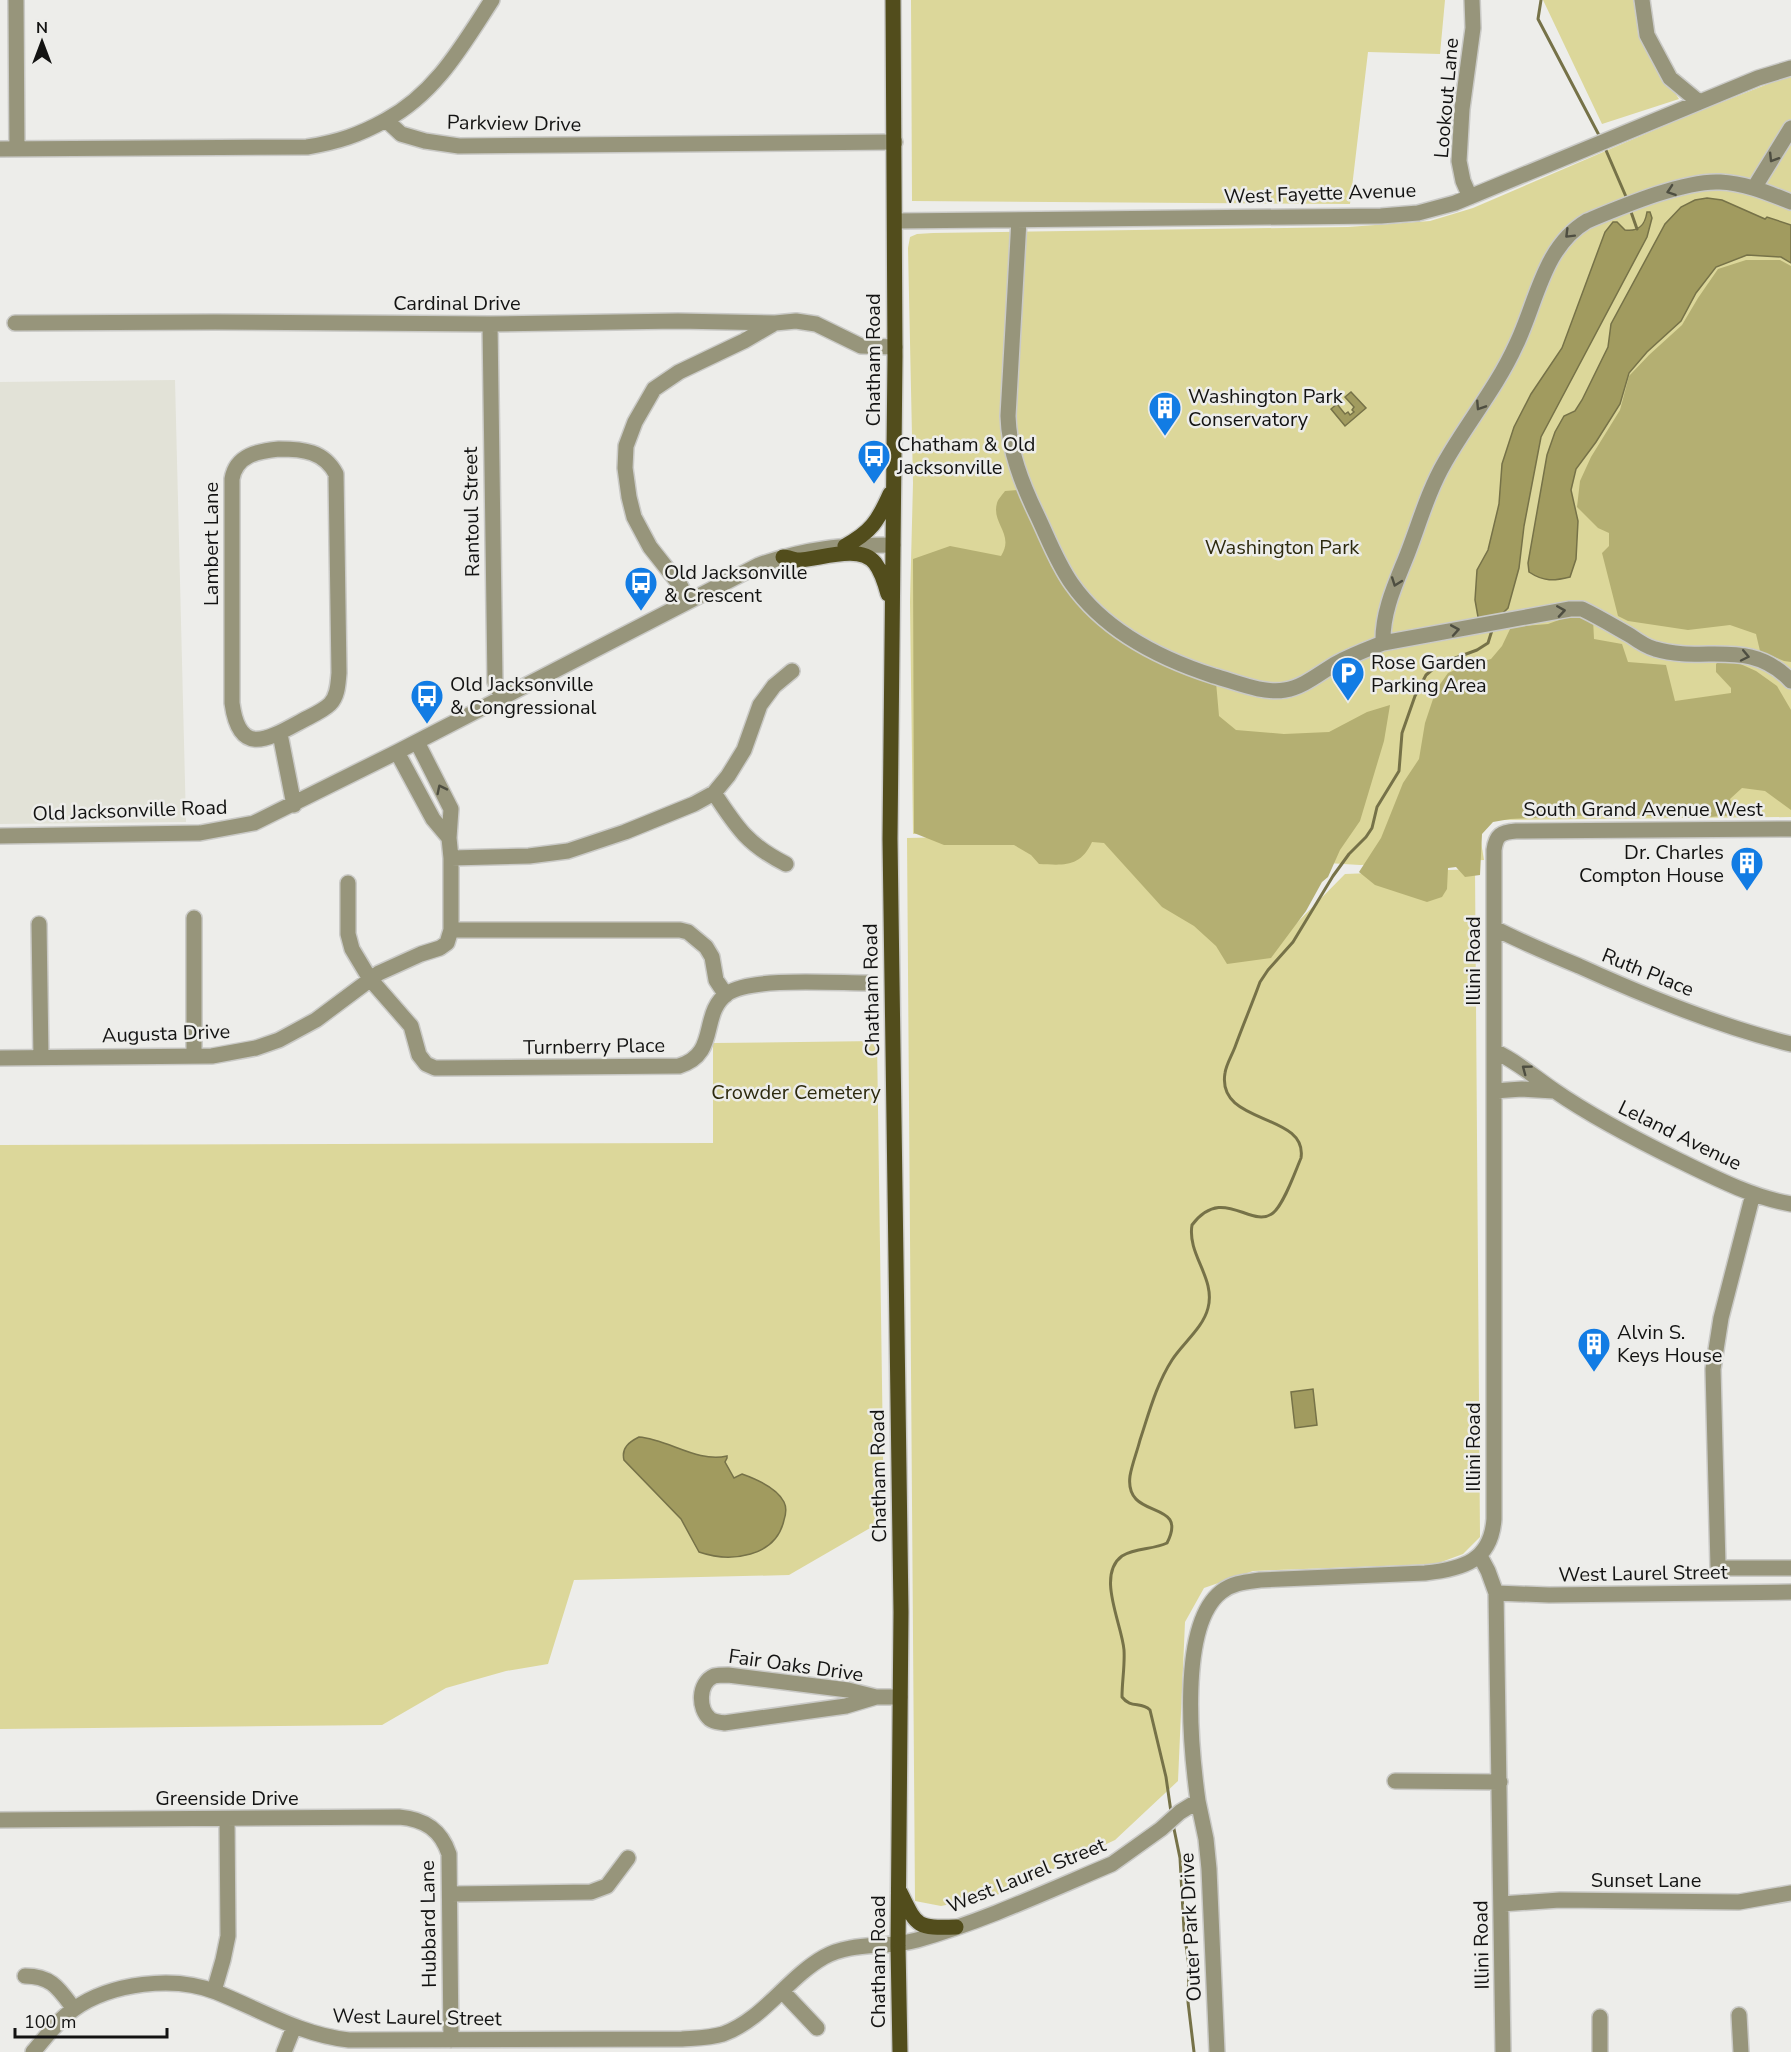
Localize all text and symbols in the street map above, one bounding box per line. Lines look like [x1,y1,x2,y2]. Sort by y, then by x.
north arrow [12,12,72,72]
text: N [36,17,48,39]
street label: Lookout Lane [1428,37,1465,159]
street label: Parkview Drive [447,109,581,138]
one-way arrow [1768,152,1780,162]
street label: West Fayette Avenue [1223,177,1417,210]
one-way arrow [1666,183,1677,196]
one-way arrow [1566,227,1577,238]
street label: Cardinal Drive [393,290,521,317]
street label: Chatham Road [860,293,887,427]
place label: Washington Park Conservatory [1188,383,1344,433]
building icon: Washington Park Conservatory [1147,390,1183,437]
one-way arrow [1477,400,1488,411]
place label: Chatham & Old Jacksonville [896,431,1035,481]
bus stop icon: Chatham & Old Jacksonville [856,438,892,485]
street label: Rantoul Street [457,446,486,577]
street label: Lambert Lane [198,482,225,606]
park label: Washington Park [1205,534,1360,561]
place label: Old Jacksonville & Crescent [664,559,807,609]
bus stop icon: Old Jacksonville & Crescent [623,565,659,612]
one-way arrow [1391,576,1404,586]
one-way arrow [1556,605,1566,618]
one-way arrow [1450,625,1459,637]
place label: Rose Garden Parking Area [1371,649,1487,699]
one-way arrow [1740,649,1750,662]
parking icon: Rose Garden Parking Area [1330,655,1366,702]
place label: Old Jacksonville & Congressional [450,671,597,721]
bus stop icon: Old Jacksonville & Congressional [409,678,445,725]
one-way arrow [437,784,448,795]
street label: Old Jacksonville Road [32,794,228,827]
street label: South Grand Avenue West [1523,796,1764,823]
place label: Dr. Charles Compton House [1579,839,1724,889]
building icon: Dr. Charles Compton House [1729,845,1765,892]
street label: Illini Road [1460,916,1487,1006]
street label: Chatham Road [857,923,886,1057]
street label: Ruth Place [1598,942,1698,1003]
street label: Augusta Drive [101,1018,231,1049]
street label: Turnberry Place [523,1032,665,1061]
one-way arrow [1521,1066,1532,1077]
park label: Crowder Cemetery [711,1079,881,1106]
street label: Leland Avenue [1614,1094,1746,1177]
place label: Alvin S. Keys House [1617,1319,1722,1369]
building icon: Alvin S. Keys House [1576,1326,1612,1373]
street label: Illini Road [1460,1402,1487,1492]
street label: Chatham Road [864,1409,893,1543]
street label: West Laurel Street [1558,1559,1729,1588]
street label: Fair Oaks Drive [727,1643,865,1688]
street label: Greenside Drive [155,1785,299,1812]
street label: West Laurel Street [943,1831,1111,1920]
street label: Outer Park Drive [1173,1852,1208,2002]
street label: Hubbard Lane [414,1860,443,1988]
street label: Sunset Lane [1591,1867,1701,1894]
street label: Chatham Road [865,1895,892,2029]
street label: Illini Road [1467,1900,1496,1990]
scale bar [15,2001,166,2039]
street label: West Laurel Street [332,2003,503,2032]
text: 100 m [24,2010,76,2034]

